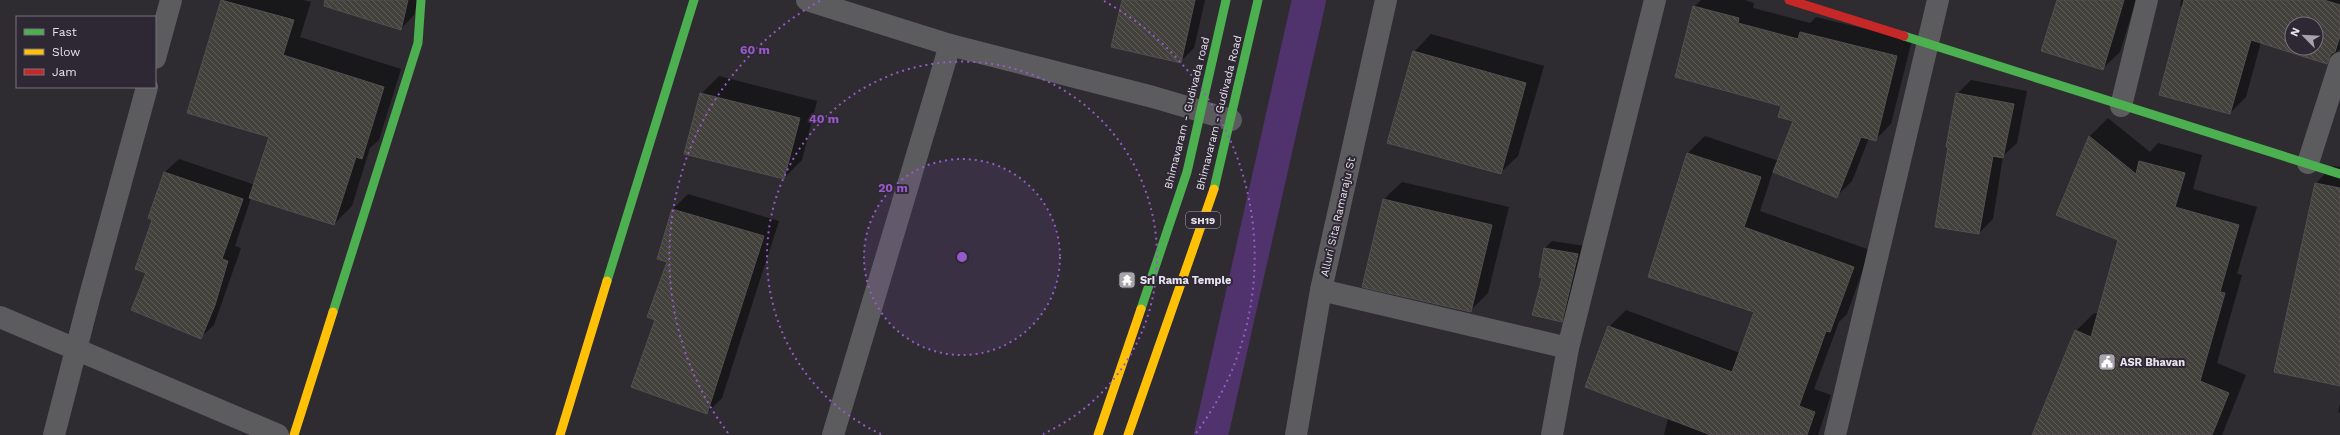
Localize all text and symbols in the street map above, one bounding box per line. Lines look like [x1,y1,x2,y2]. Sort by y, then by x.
legend [16,16,156,88]
north arrow [2284,16,2324,56]
text: Fast [52,25,77,39]
text: N [2288,26,2303,39]
street label: Bhimavaram - Gudivada Road [1193,34,1245,192]
street label: Bhimavaram - Gudivada road [1162,36,1212,190]
text: 60 m [740,43,770,57]
text: Slow [52,45,80,59]
text: Jam [52,65,77,79]
text: 40 m [809,112,839,126]
street label: Alluri Sita Ramaraju St [1318,156,1358,278]
text: 20 m [878,181,908,195]
road number: SH19 [1186,212,1220,228]
centre of rings [955,250,969,264]
temple icon: Sri Rama Temple [1117,270,1137,290]
place label: Sri Rama Temple [1140,274,1231,287]
public building icon: ASR Bhavan [2097,352,2117,372]
place label: ASR Bhavan [2120,356,2185,369]

